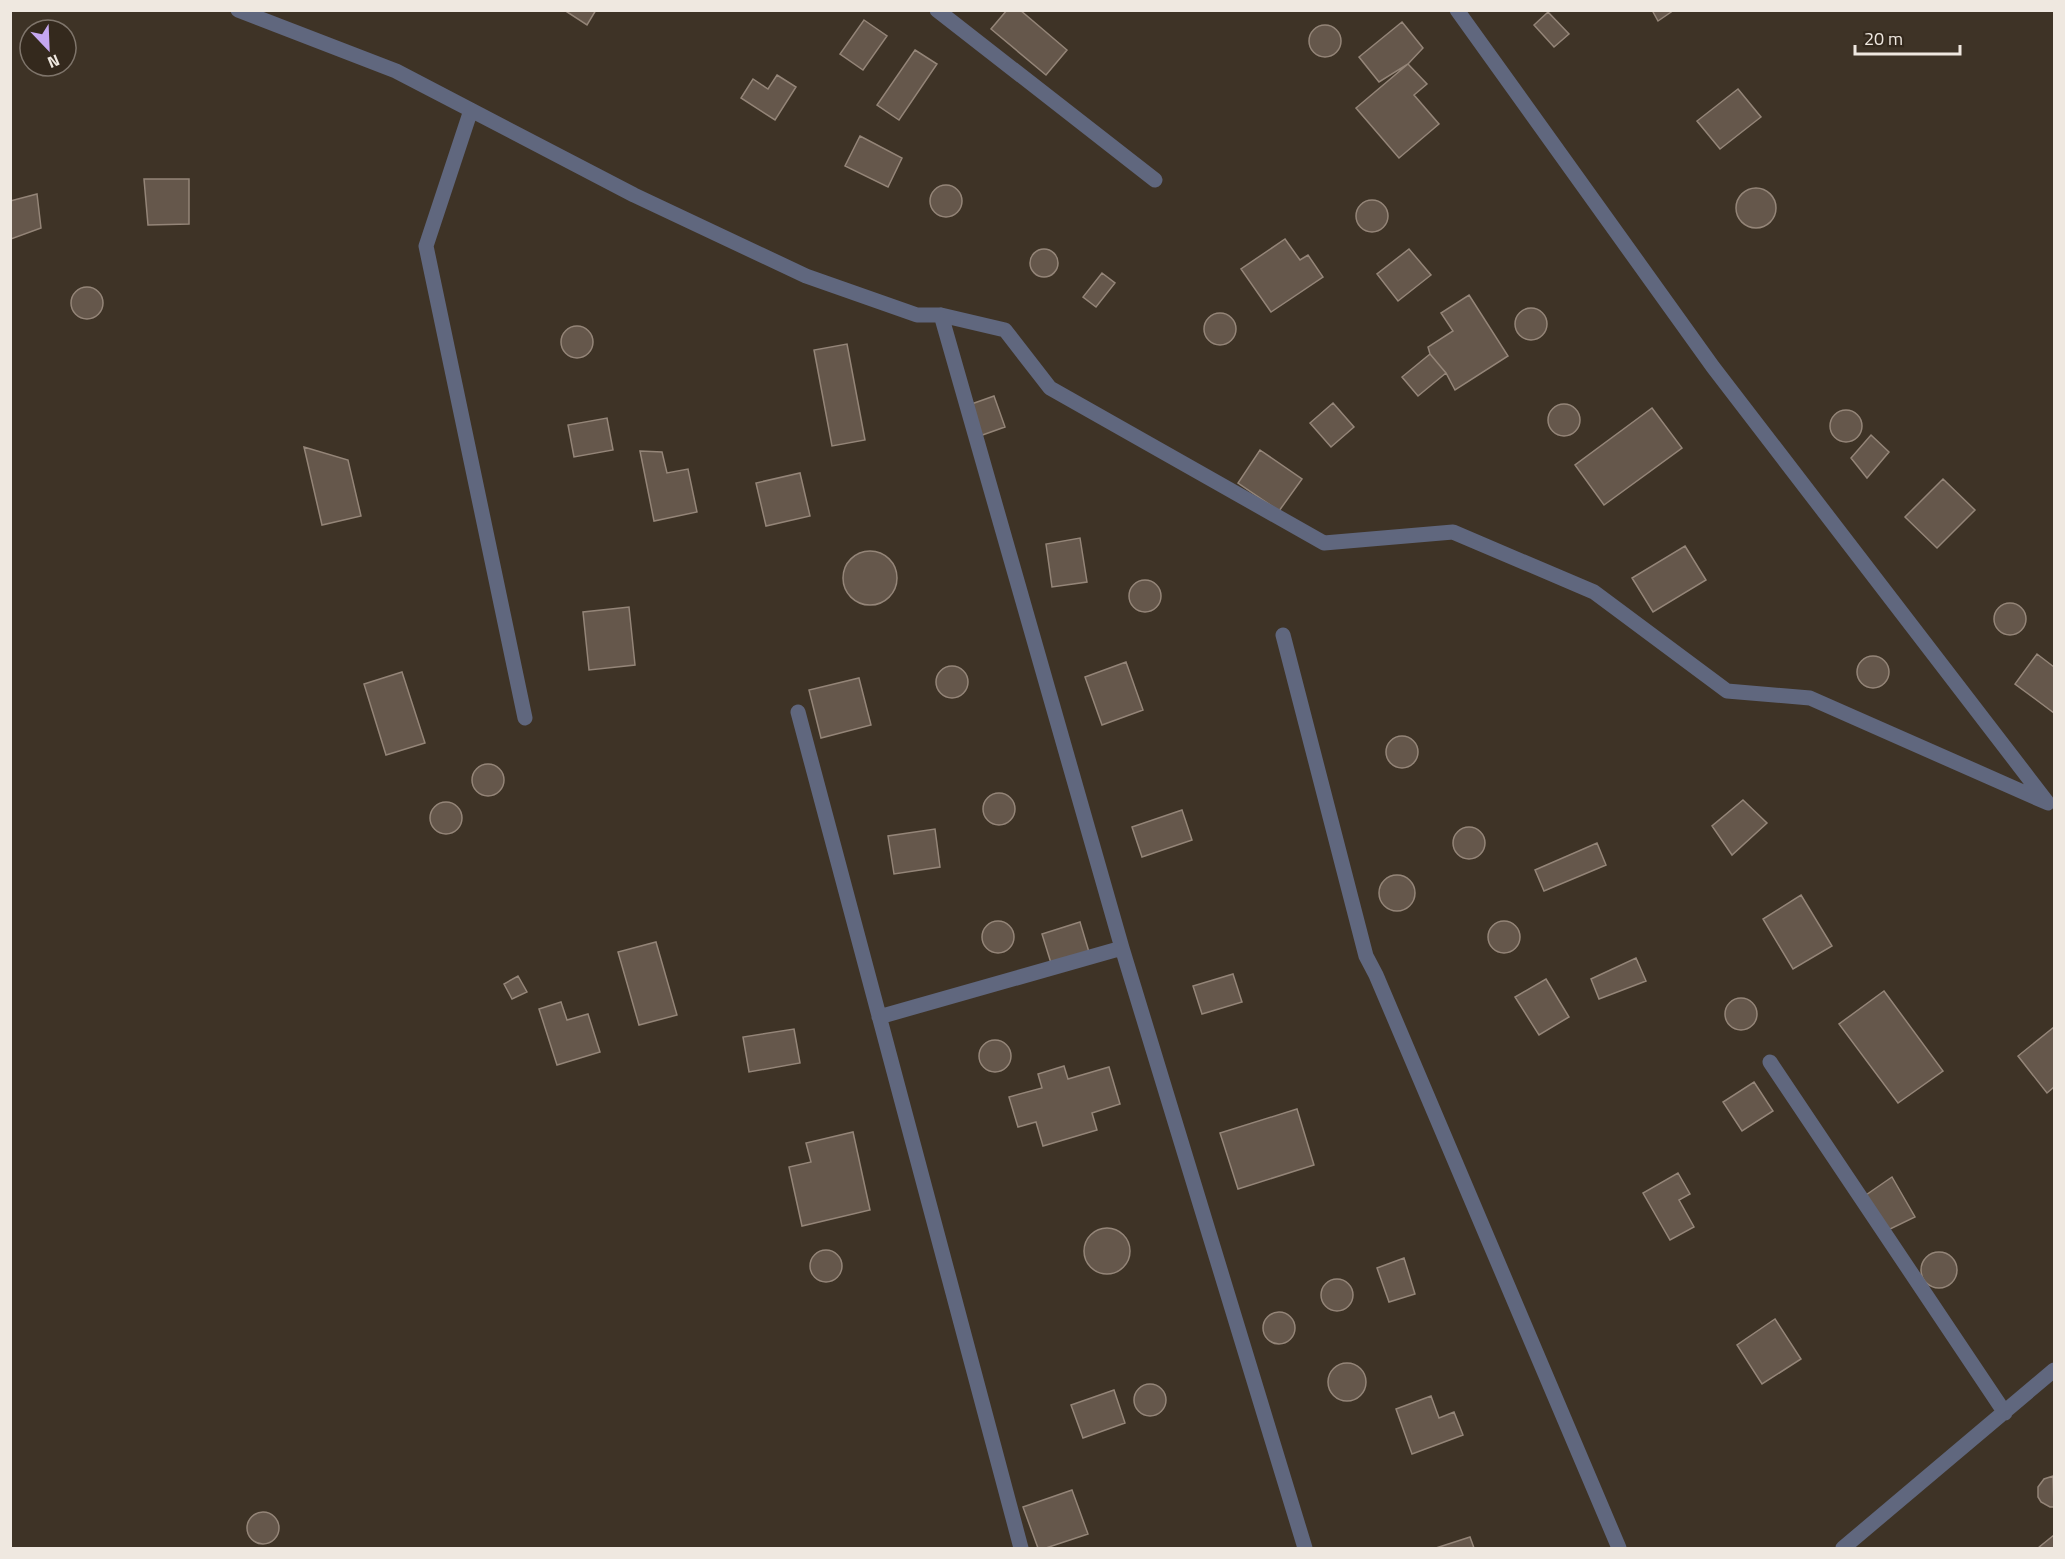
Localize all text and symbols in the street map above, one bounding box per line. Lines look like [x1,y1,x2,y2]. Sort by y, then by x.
north arrow [18,18,78,78]
scale bar [1855,18,1960,56]
text: 20 m [1864,25,1903,52]
text: N [44,49,64,75]

